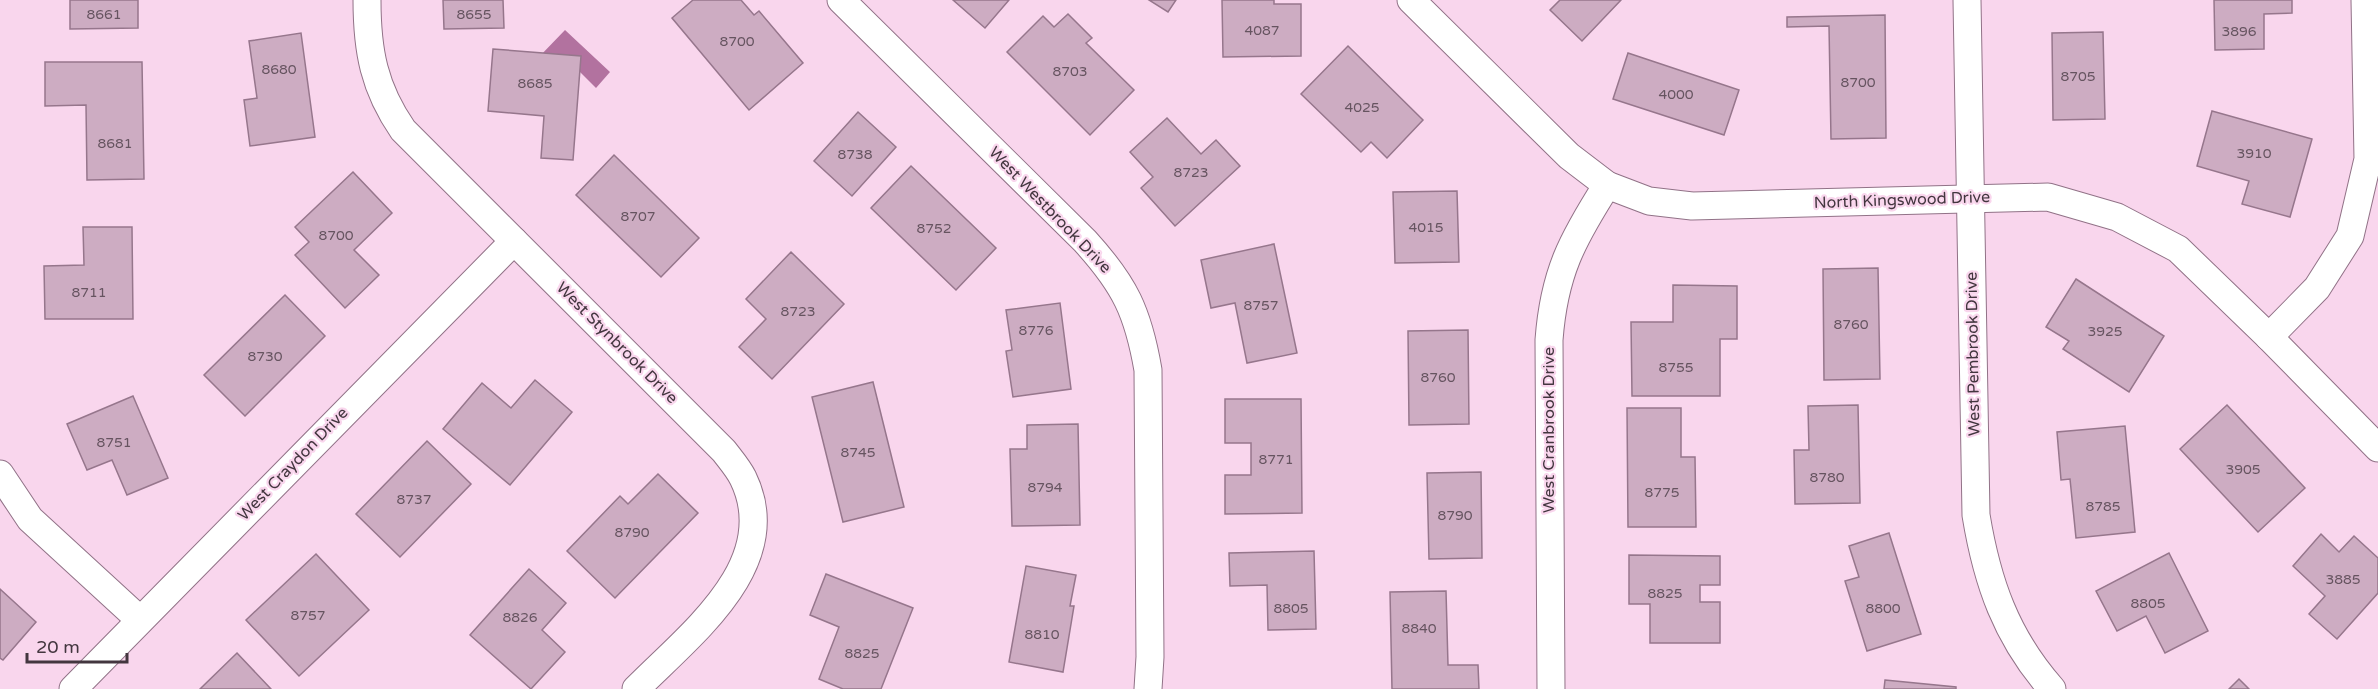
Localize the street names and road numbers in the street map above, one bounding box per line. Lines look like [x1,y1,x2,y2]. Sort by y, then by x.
street label: West Westbrook Drive [984,142,1116,278]
street label: North Kingswood Drive [1814,187,1990,213]
street label: West Pembrook Drive [1962,272,1984,436]
street label: West Stynbrook Drive [552,278,682,408]
street label: West Cranbrook Drive [1539,347,1559,513]
street label: West Craydon Drive [234,403,352,525]

